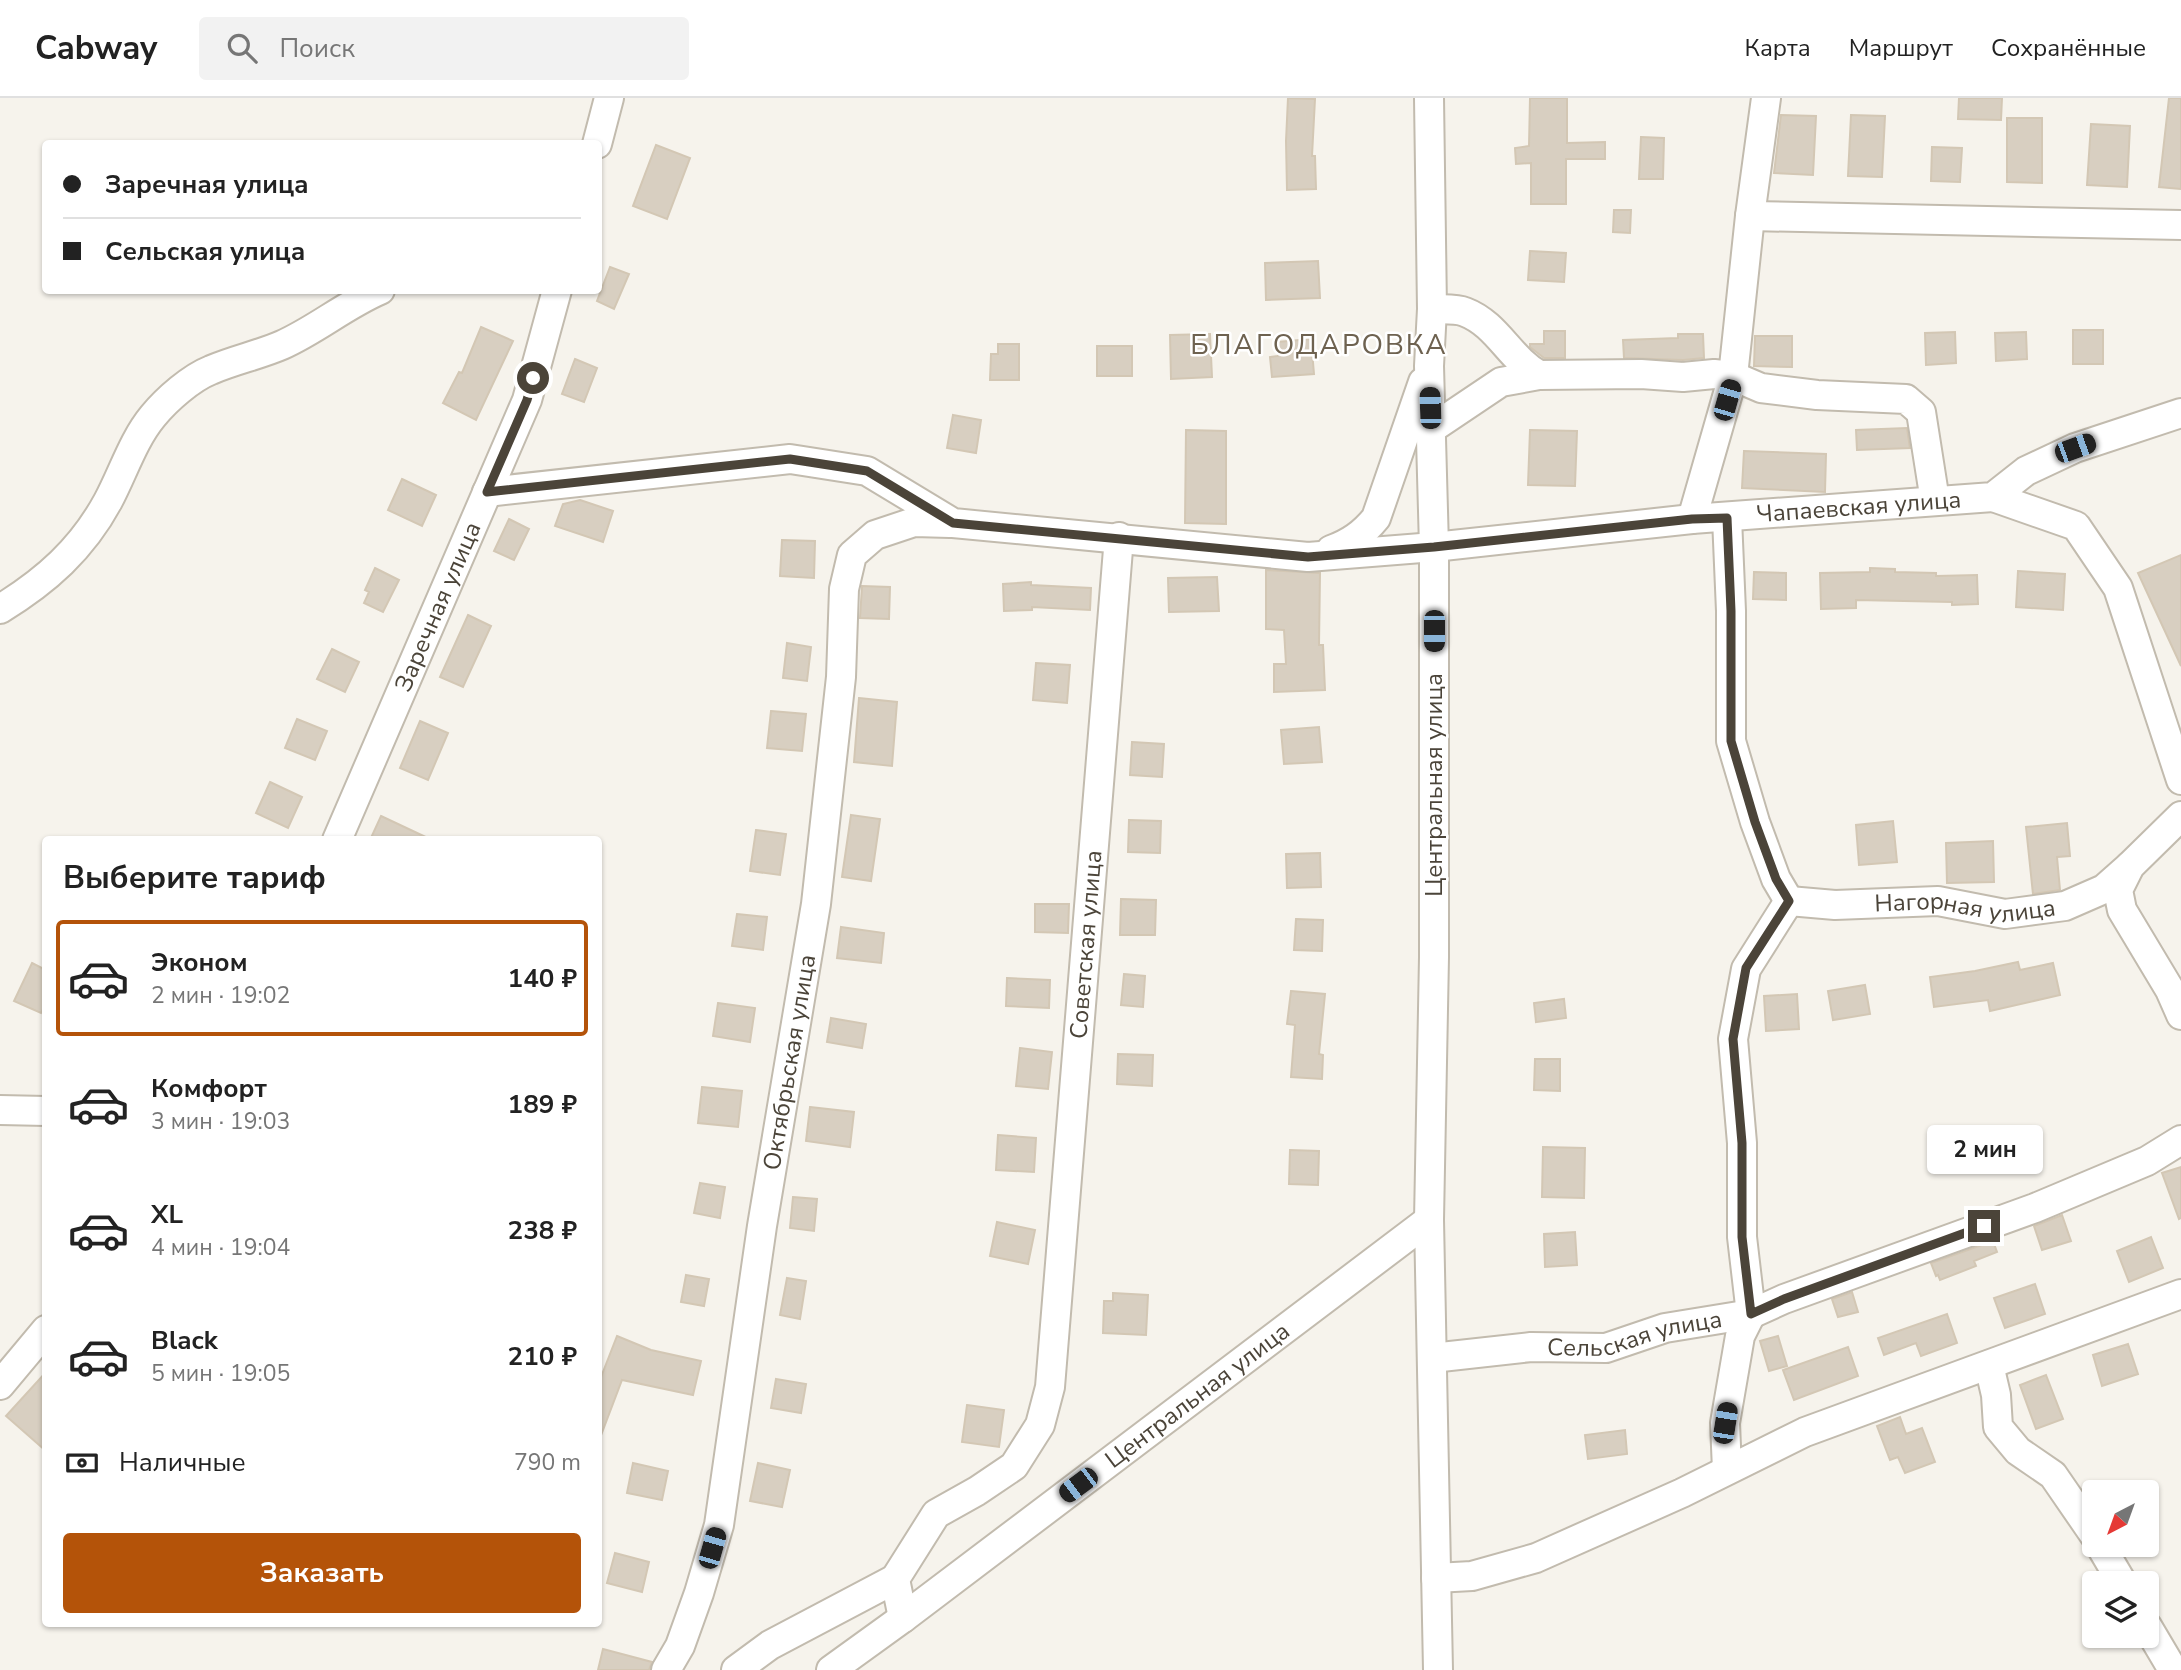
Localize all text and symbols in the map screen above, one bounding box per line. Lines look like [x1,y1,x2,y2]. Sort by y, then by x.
search box [199,17,689,80]
text: Cabway [35,26,157,71]
icon: search [223,29,261,67]
text: Поиск [279,31,355,66]
text: Карта [1745,32,1811,64]
text: Маршрут [1849,32,1953,64]
text: Сохранённые [1991,32,2146,64]
text: Заречная улица [105,167,309,202]
text: Сельская улица [105,234,305,269]
district label: БЛАГОДАРОВКА [1190,326,1448,364]
route start [517,362,549,394]
car [1712,377,1743,423]
car [1419,387,1442,429]
car [2052,431,2099,465]
street label: Чапаевская улица [1755,483,1962,530]
street label: Заречная улица [387,517,488,697]
car [1424,610,1445,652]
street label: Центральная улица [1418,673,1450,897]
street label: Советская улица [1062,849,1110,1040]
text: Выберите тариф [63,856,326,899]
street label: Нагорная улица [1874,885,2057,930]
text: Эконом [151,945,248,980]
icon: car [67,947,130,1010]
street label: Октябрьская улица [756,952,823,1173]
text: 140 ₽ [508,961,577,996]
text: 2 мин · 19:02 [151,980,290,1011]
text: Комфорт [151,1071,267,1106]
icon: car [67,1073,130,1136]
text: 189 ₽ [508,1087,577,1122]
text: 3 мин · 19:03 [151,1106,290,1137]
callout: 2 мин [1926,1124,2042,1174]
text: 2 мин [1953,1134,2017,1165]
text: XL [151,1197,183,1232]
icon: car [67,1199,130,1262]
route end [1968,1210,2000,1242]
text: 238 ₽ [508,1213,577,1248]
text: 4 мин · 19:04 [151,1232,290,1263]
street label: Сельская улица [1547,1303,1724,1364]
street label: Центральная улица [1099,1315,1296,1475]
text: Black [151,1323,218,1358]
icon: car [67,1325,130,1388]
text: 210 ₽ [508,1339,577,1374]
text: 5 мин · 19:05 [151,1358,290,1389]
car [1712,1401,1739,1445]
icon: cash [63,1444,101,1482]
text: Наличные [119,1445,246,1480]
text: 790 m [514,1447,581,1478]
car [1055,1464,1102,1506]
north arrow [2082,1480,2160,1558]
map controls [2082,1480,2159,1648]
car [697,1525,728,1571]
button: Заказать [63,1533,581,1613]
button: layers [2082,1571,2159,1648]

